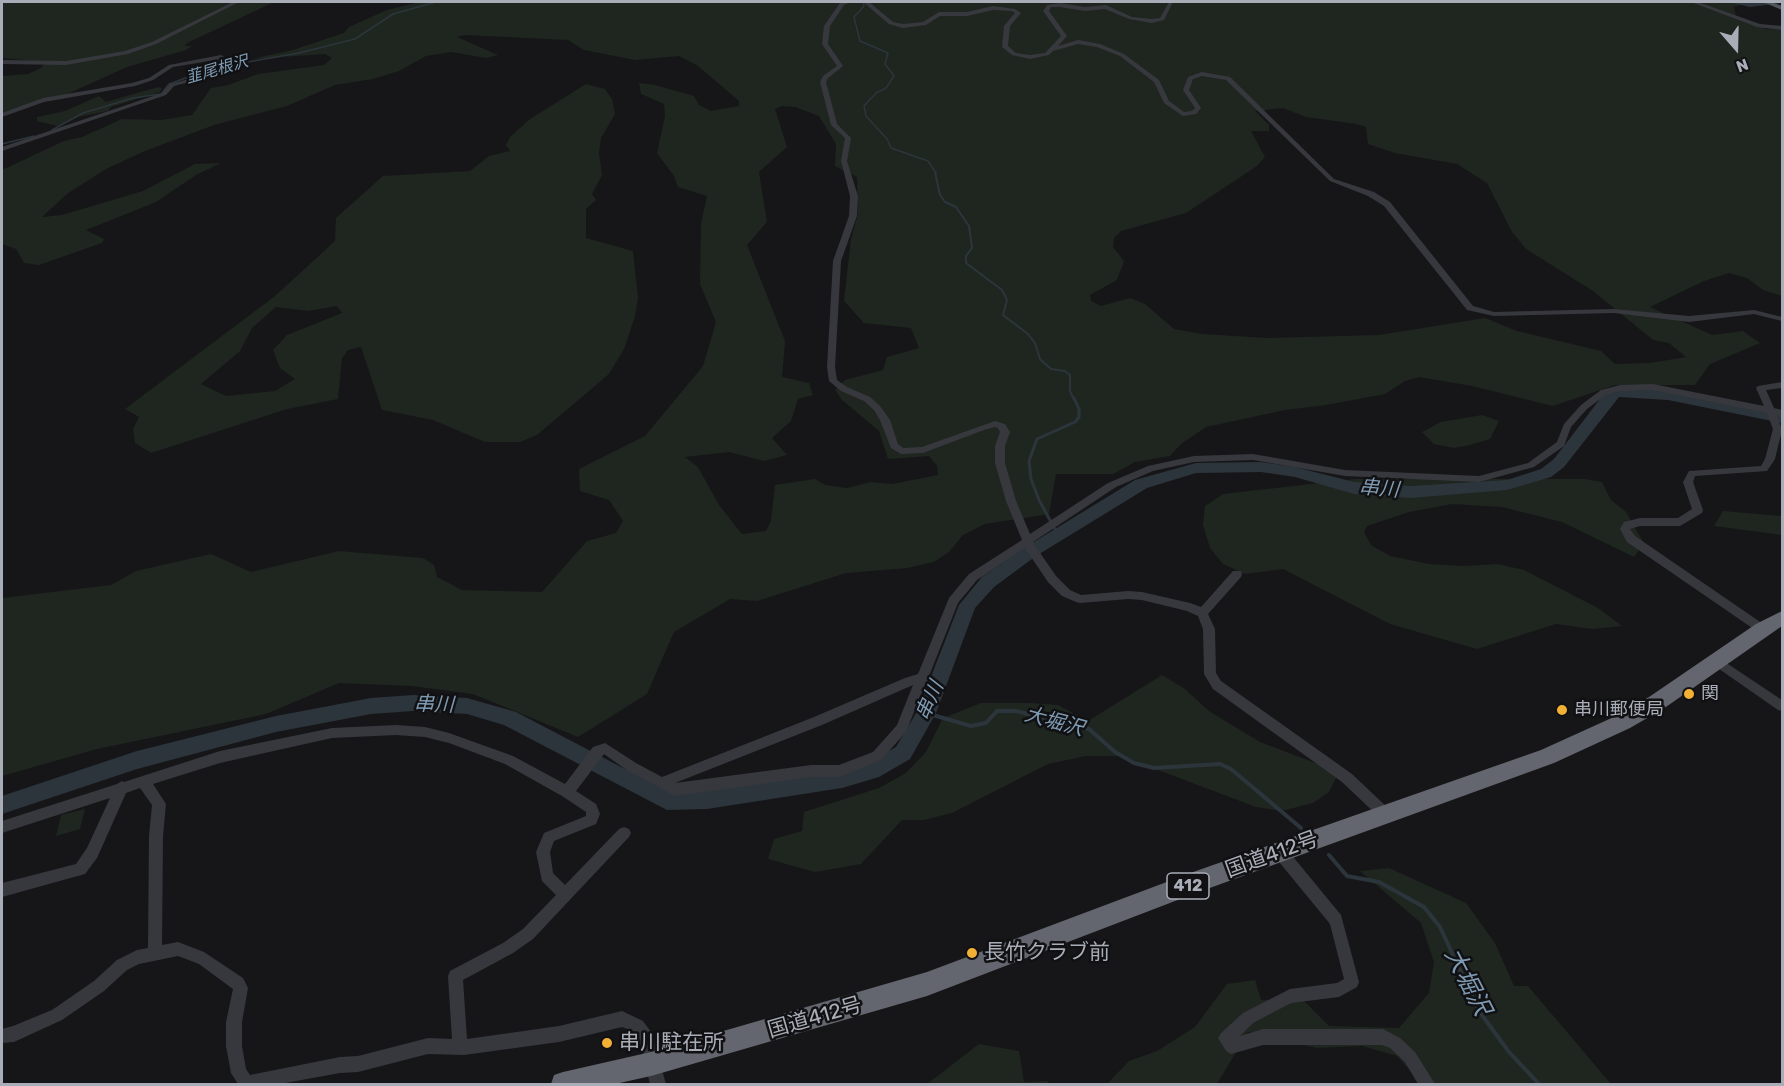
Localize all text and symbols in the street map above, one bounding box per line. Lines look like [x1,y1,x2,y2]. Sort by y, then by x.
north arrow [1706,18,1766,78]
water label: 韮尾根沢 [184,52,250,88]
text: N [1734,54,1751,76]
water label: 串川 [1358,475,1400,503]
water label: 串川 [911,678,949,724]
place label: 関 [1701,683,1719,705]
marker: 関 [1682,687,1696,701]
water label: 串川 [414,692,454,718]
place label: 串川郵便局 [1574,699,1664,721]
water label: 大堀沢 [1022,703,1086,741]
marker: 串川郵便局 [1555,703,1569,717]
street label: 国道412号 [1222,827,1322,883]
road number: 412 [1167,873,1209,899]
place label: 長竹クラブ前 [984,940,1110,966]
water label: 大堀沢 [1438,943,1496,1021]
marker: 長竹クラブ前 [965,946,979,960]
street label: 国道412号 [765,993,865,1043]
place label: 串川駐在所 [619,1030,724,1056]
marker: 串川駐在所 [600,1036,614,1050]

